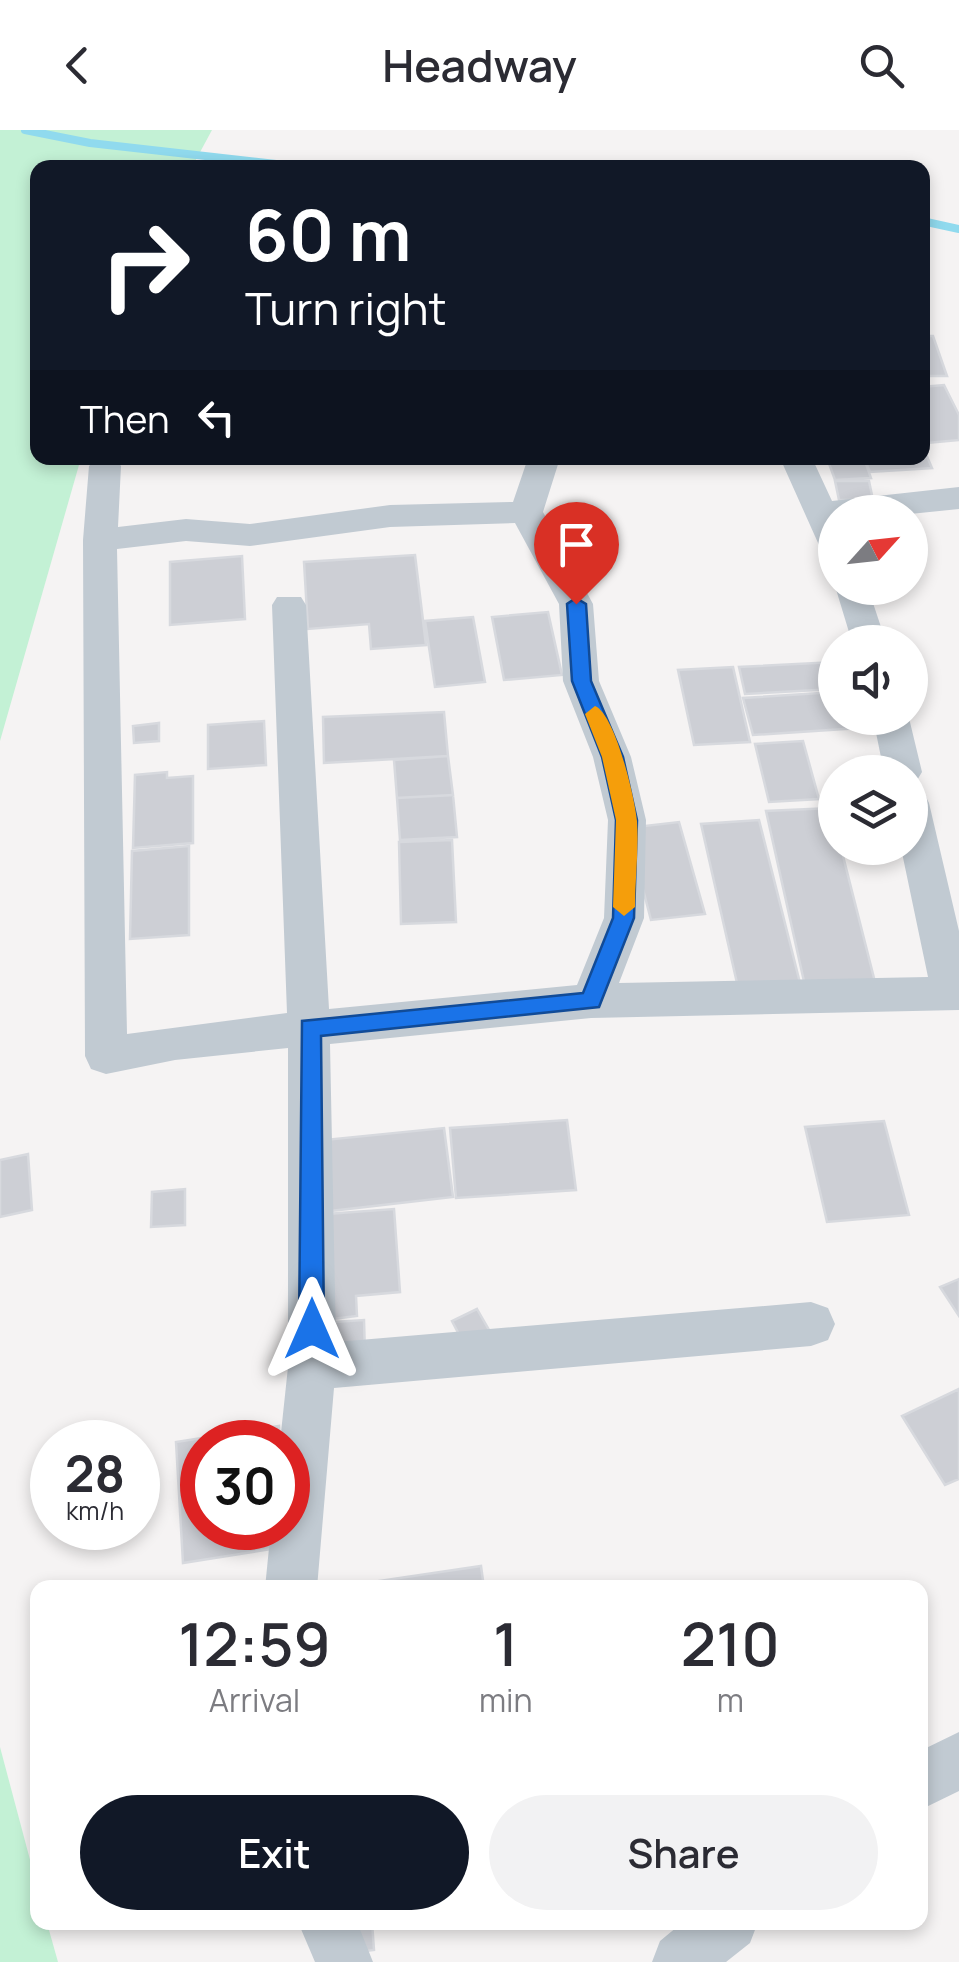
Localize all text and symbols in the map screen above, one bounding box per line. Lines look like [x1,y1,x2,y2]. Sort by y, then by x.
text: Headway [382,34,577,96]
icon: back [50,38,105,93]
icon: search [854,38,909,93]
text: 60 m [245,186,412,282]
icon: right [80,200,210,330]
text: Turn right [245,277,446,339]
icon: left [189,390,244,445]
text: Then [80,392,169,444]
north arrow [818,495,928,605]
map controls [818,495,928,865]
pin [534,502,619,605]
icon: arrive [549,517,604,572]
button: sound [818,625,928,735]
button: layers [818,755,928,865]
position arrow [260,1277,364,1381]
speed limit sign: 30 [180,1420,310,1550]
text: 28 [65,1439,125,1507]
text: km/h [66,1493,124,1528]
text: 12:59 [178,1602,331,1684]
text: 1 [493,1602,518,1684]
text: 210 [681,1602,780,1684]
text: Arrival [209,1678,300,1722]
text: min [479,1678,533,1722]
text: m [717,1678,744,1722]
button: Exit [80,1795,469,1910]
button: Share [489,1795,878,1910]

